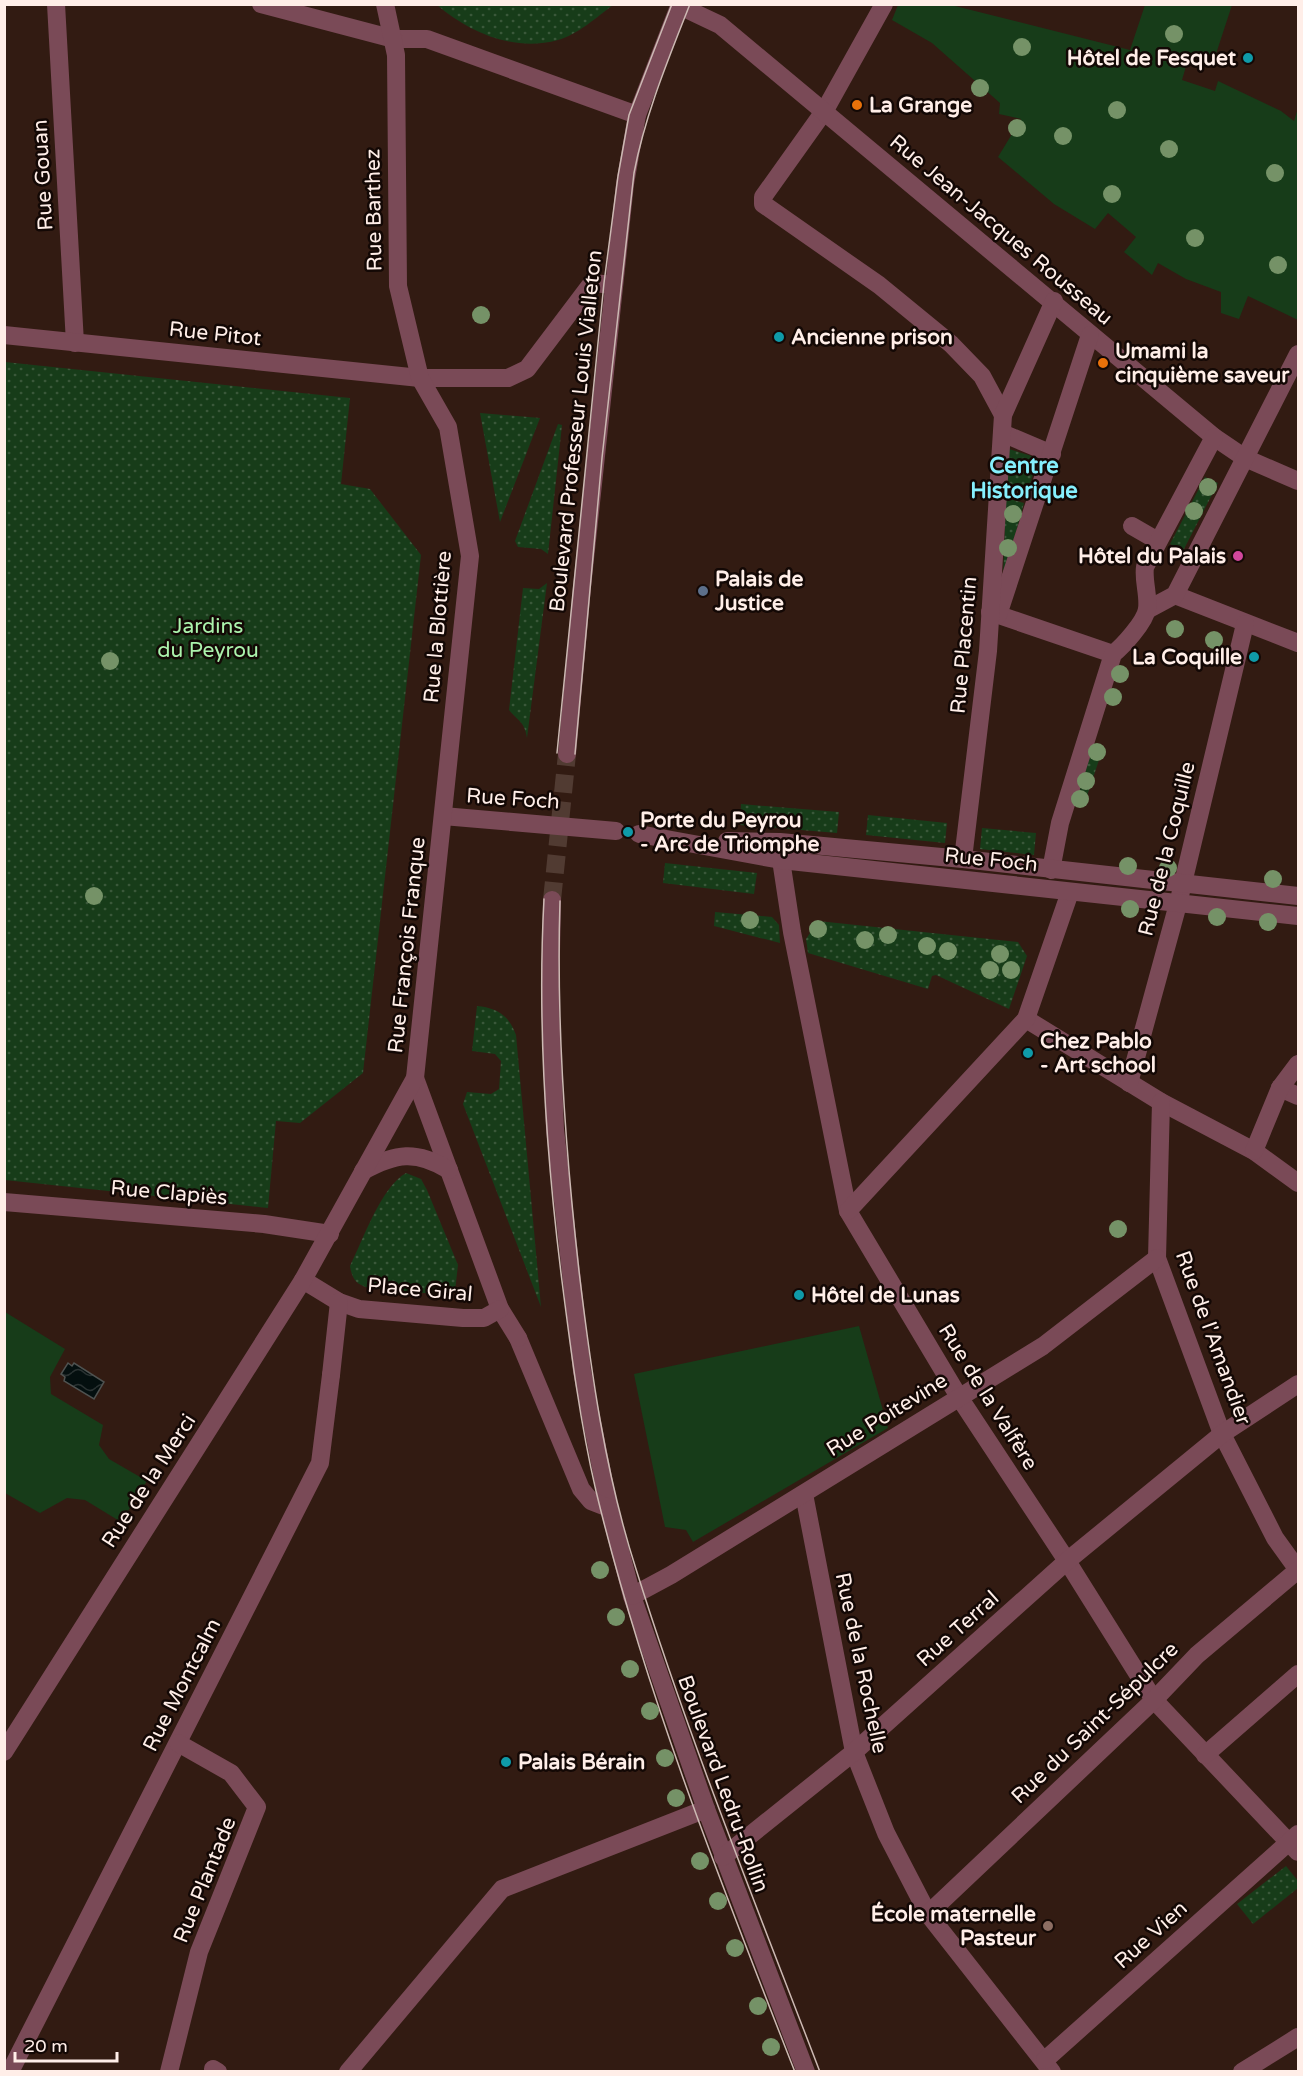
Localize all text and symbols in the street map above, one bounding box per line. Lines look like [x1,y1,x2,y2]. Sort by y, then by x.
place label: Hôtel de Fesquet [1067,46,1236,71]
marker: Hôtel de Fesquet [1241,51,1255,65]
place label: La Grange [869,93,972,118]
marker: La Grange [850,98,864,112]
street label: Rue Gouan [28,119,58,231]
street label: Rue Jean-Jacques Rousseau [885,129,1117,331]
street label: Rue Barthez [360,148,388,272]
street label: Boulevard Professeur Louis Vialleton [545,249,607,613]
street label: Rue Pitot [168,317,262,351]
place label: Ancienne prison [791,325,953,350]
marker: Ancienne prison [772,330,786,344]
place label: Umami la cinquième saveur [1115,339,1290,388]
marker: Umami la cinquième saveur [1096,356,1110,370]
district label: Centre Historique [970,453,1078,504]
place label: Hôtel du Palais [1078,544,1226,569]
marker: Hôtel du Palais [1231,549,1245,563]
street label: Rue la Blottière [419,550,457,704]
place label: Palais de Justice [714,567,803,616]
street label: Rue Placentin [946,575,982,715]
marker: Palais de Justice [696,584,710,598]
park label: Jardins du Peyrou [157,614,259,663]
place label: La Coquille [1132,645,1242,670]
marker: La Coquille [1247,650,1261,664]
street label: Rue de la Coquille [1133,759,1201,939]
street label: Rue Foch [465,783,561,815]
place label: Porte du Peyrou - Arc de Triomphe [640,808,819,857]
marker: Porte du Peyrou - Arc de Triomphe [621,825,635,839]
street label: Rue François Franque [383,836,431,1054]
street label: Rue Foch [943,843,1039,877]
place label: Chez Pablo - Art school [1040,1029,1156,1078]
marker: Chez Pablo - Art school [1021,1046,1035,1060]
street label: Rue Clapiès [110,1175,228,1211]
street label: Rue de l'Amandier [1170,1248,1256,1428]
street label: Place Giral [366,1273,474,1307]
place label: Hôtel de Lunas [811,1283,960,1308]
marker: Hôtel de Lunas [792,1288,806,1302]
street label: Rue de la Valfère [933,1319,1043,1475]
street label: Rue Poitevine [822,1368,952,1462]
street label: Rue de la Merci [97,1410,201,1552]
street label: Rue de la Rochelle [830,1570,892,1756]
street label: Rue Terral [912,1586,1004,1672]
street label: Rue Montcalm [138,1614,226,1756]
street label: Rue du Saint-Sépulcre [1006,1637,1184,1809]
street label: Boulevard Ledru-Rollin [672,1672,774,1896]
place label: Palais Bérain [518,1750,645,1775]
marker: Palais Bérain [499,1755,513,1769]
street label: Rue Plantade [168,1813,242,1947]
street label: Rue Vien [1109,1896,1193,1974]
place label: École maternelle Pasteur [871,1901,1037,1951]
marker: École maternelle Pasteur [1041,1919,1055,1933]
scale bar [15,2025,117,2063]
text: 20 m [24,2035,68,2057]

